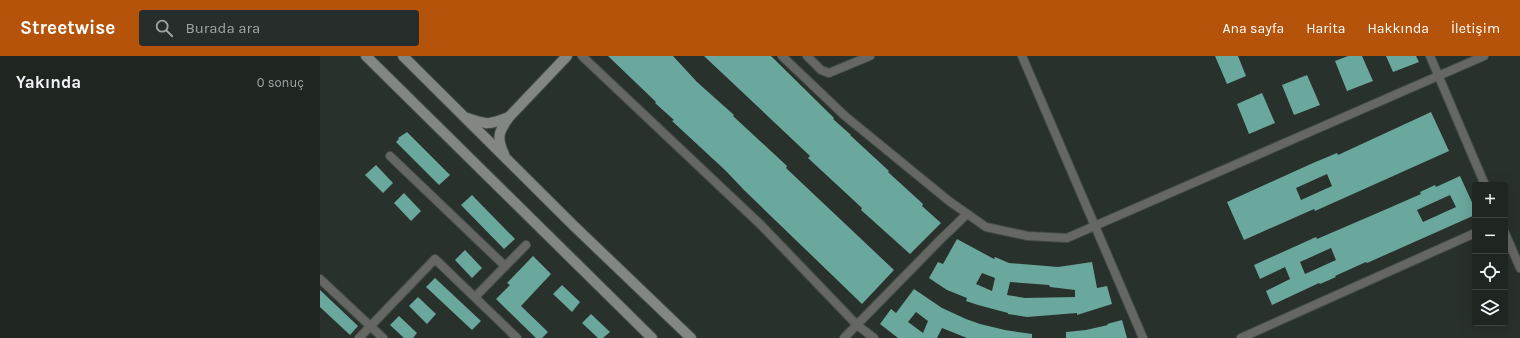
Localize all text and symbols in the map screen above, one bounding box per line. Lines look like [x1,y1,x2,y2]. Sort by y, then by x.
search box [139,10,419,46]
text: Streetwise [20,17,115,39]
icon: search [153,17,175,39]
text: Burada ara [185,19,260,37]
text: Ana sayfa [1223,20,1284,37]
text: Harita [1306,20,1345,37]
text: Hakkında [1367,20,1429,37]
text: İletişim [1451,20,1500,37]
text: Yakında [16,72,81,92]
text: 0 sonuç [257,75,304,90]
map controls [1472,182,1508,326]
button: + [1472,182,1508,218]
button: − [1472,218,1508,254]
button: locate [1472,254,1508,290]
button: layers [1472,290,1508,326]

